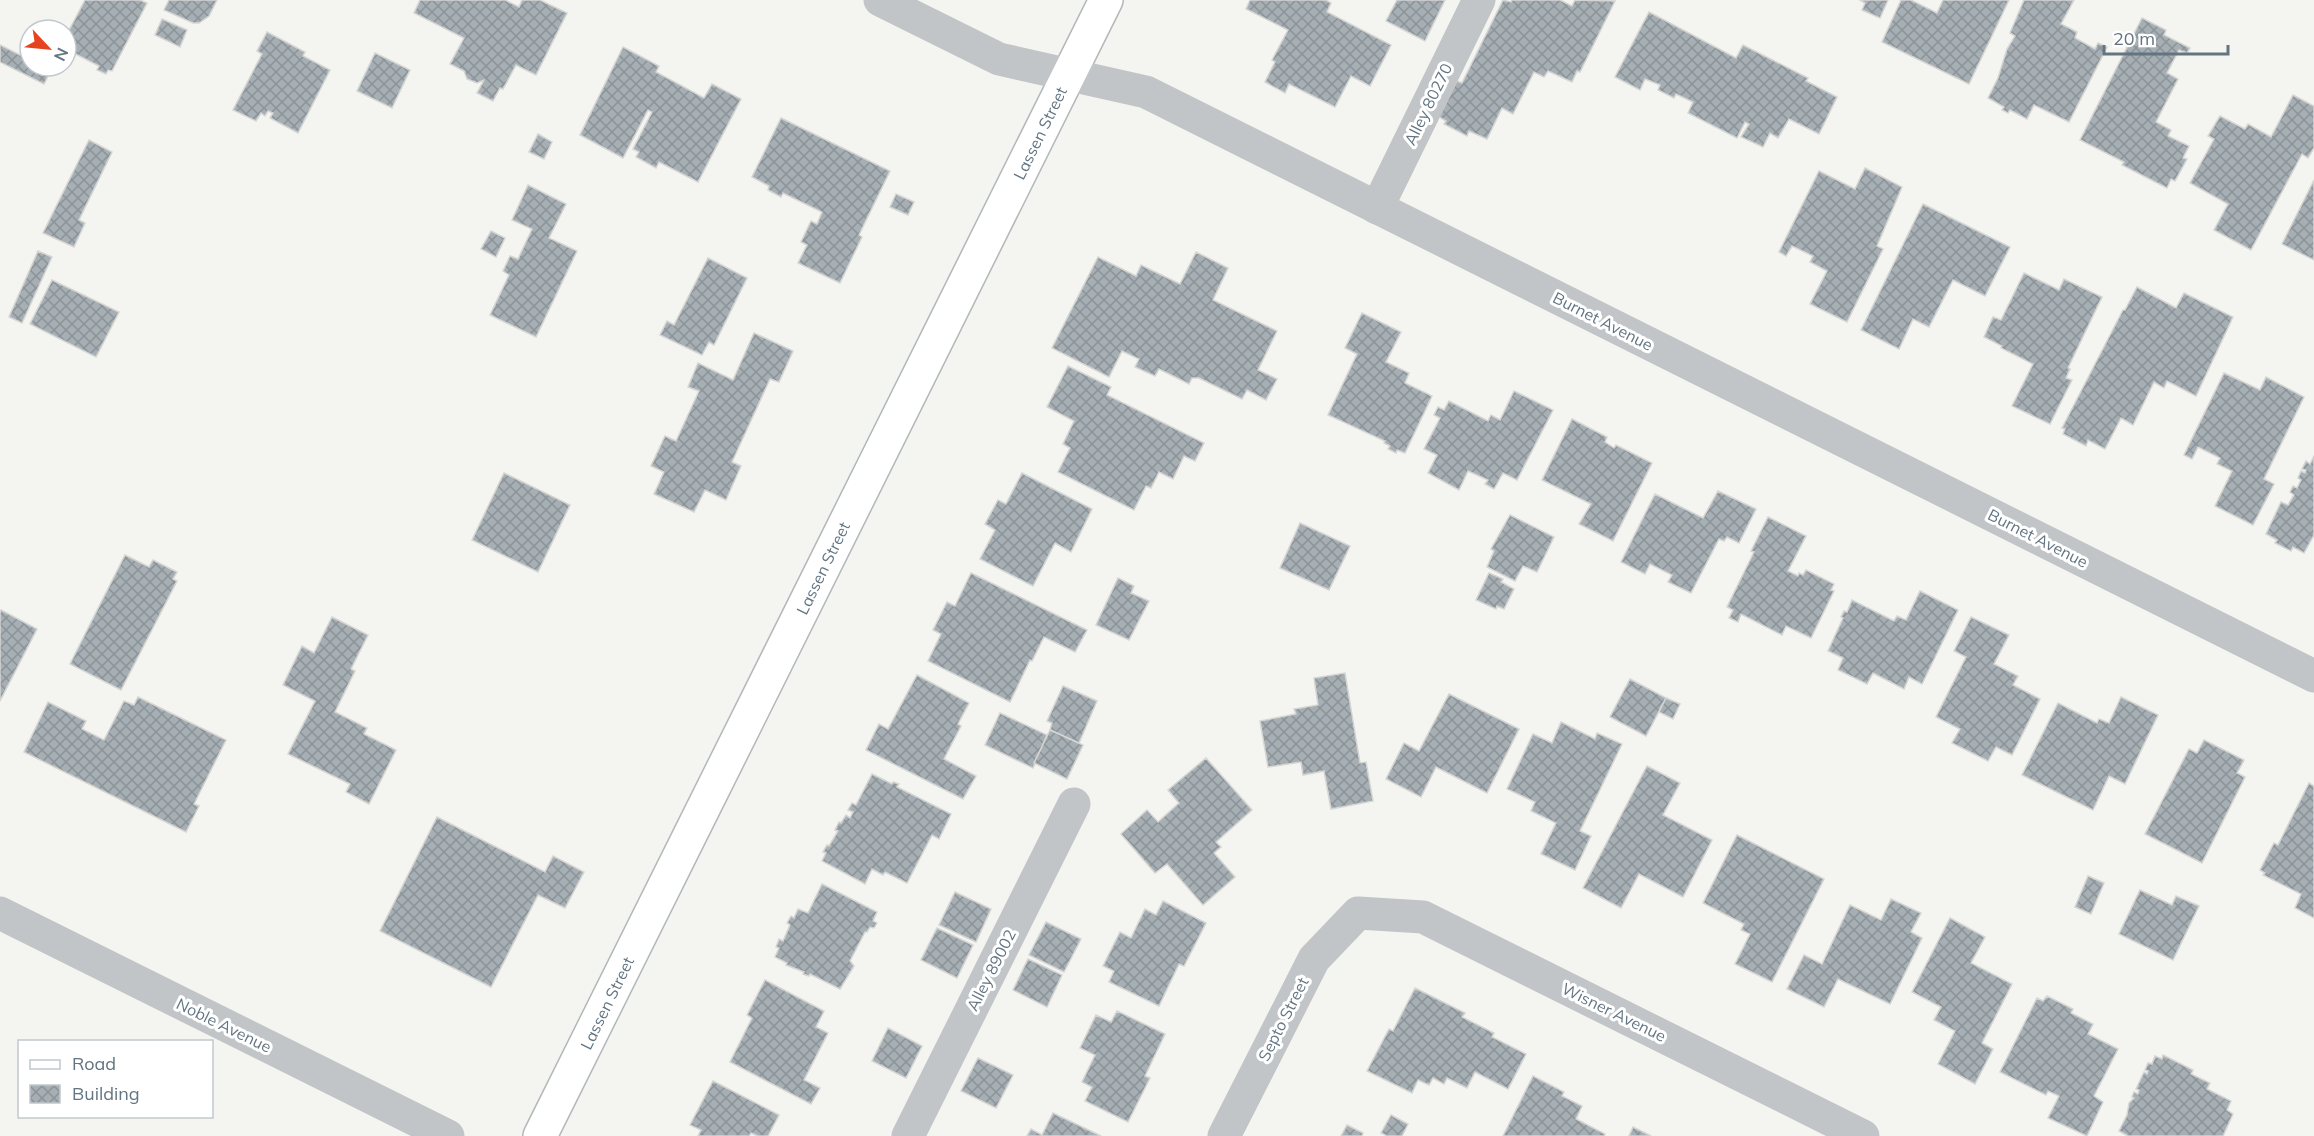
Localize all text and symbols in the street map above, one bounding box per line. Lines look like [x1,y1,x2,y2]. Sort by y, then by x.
north arrow [18,18,78,78]
scale bar [2104,18,2228,56]
text: 20 m [2113,27,2155,50]
text: N [50,45,73,64]
street label: Alley 80270 [1400,60,1456,148]
street label: Lassen Street [1009,83,1071,183]
street label: Burnet Avenue [1550,287,1656,355]
street label: Burnet Avenue [1985,504,2091,572]
street label: Lassen Street [792,518,854,618]
street label: Alley 89002 [962,926,1020,1014]
street label: Lassen Street [576,953,638,1053]
street label: Septo Street [1253,973,1313,1064]
street label: Wisner Avenue [1559,978,1669,1046]
street label: Noble Avenue [173,993,275,1057]
legend [18,1040,213,1118]
text: Road [72,1052,116,1075]
text: Building [72,1082,140,1105]

